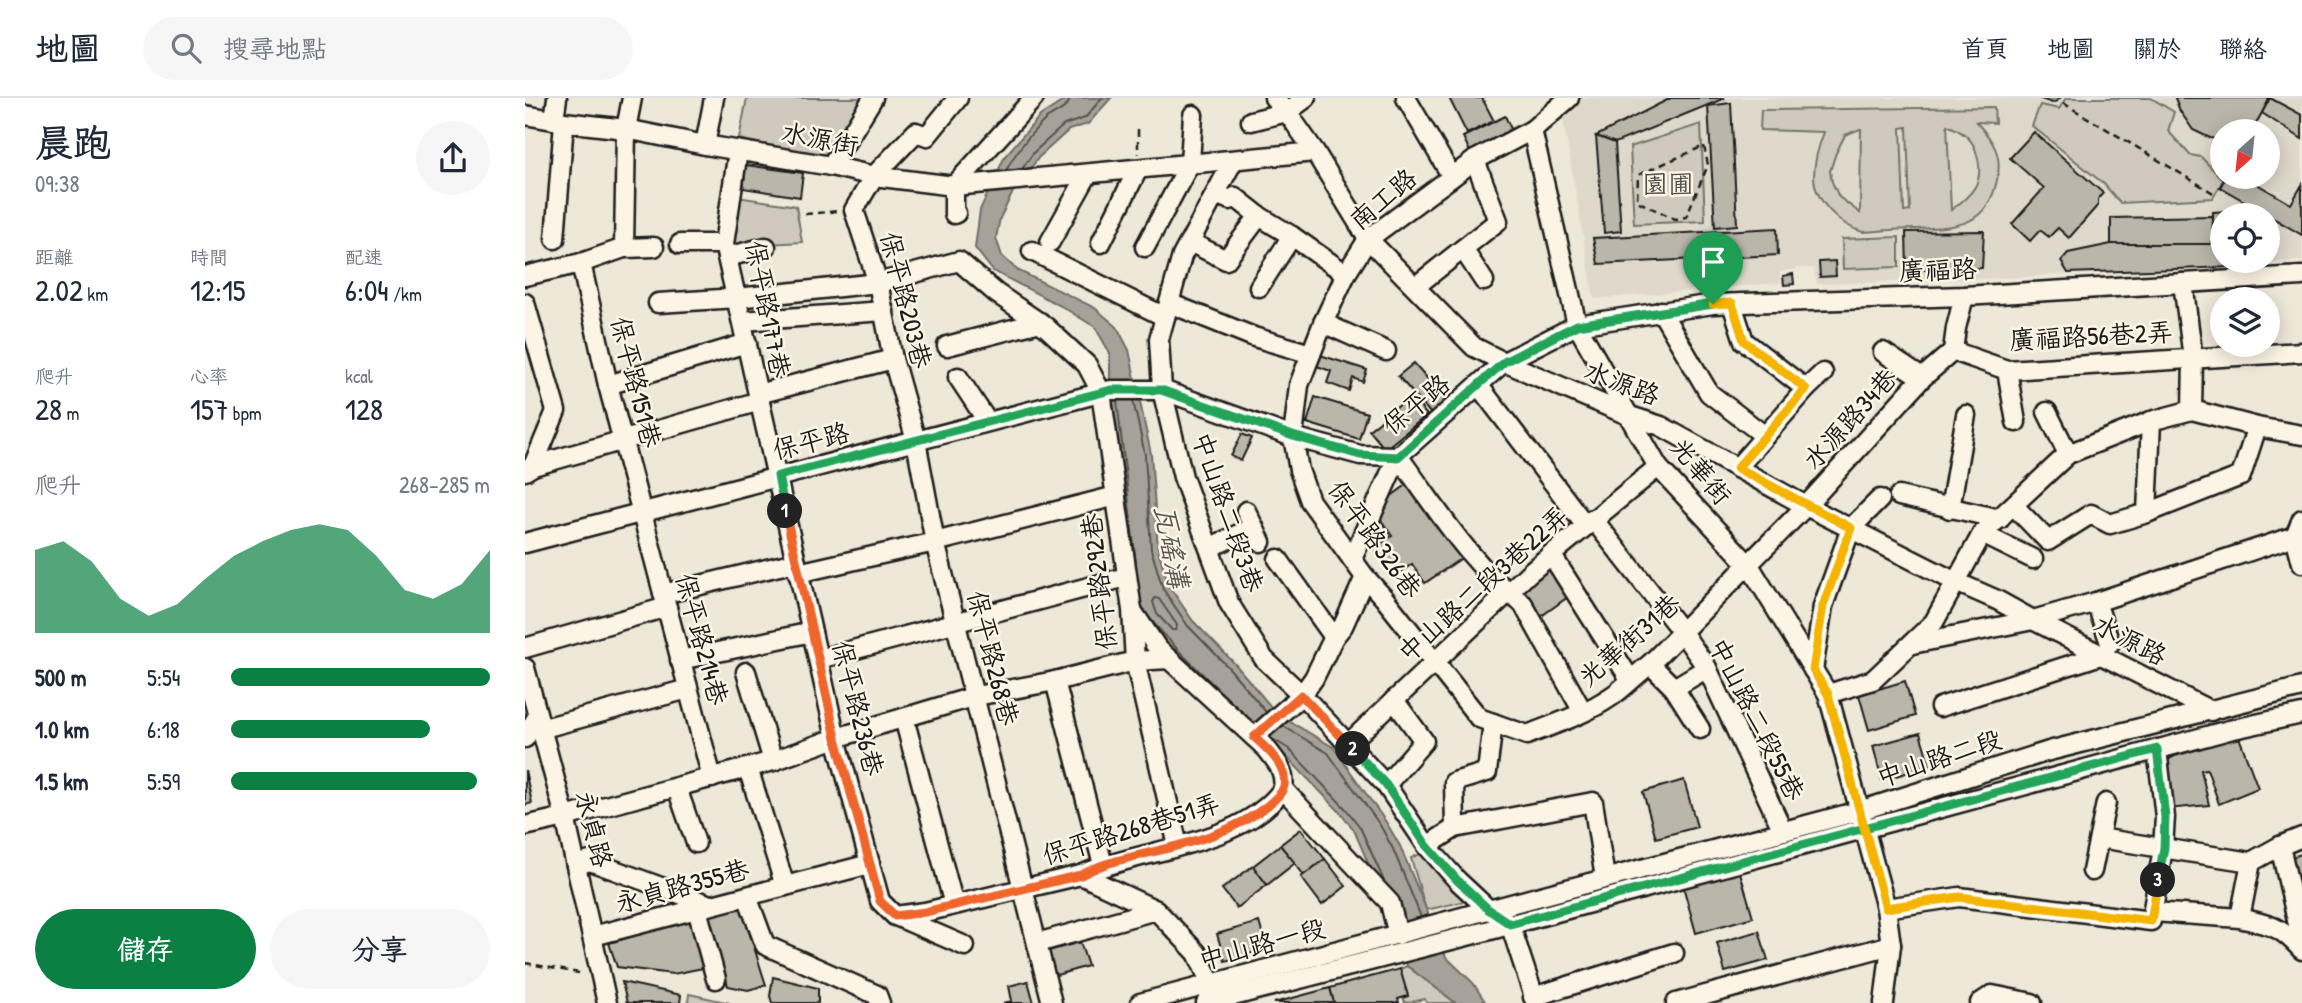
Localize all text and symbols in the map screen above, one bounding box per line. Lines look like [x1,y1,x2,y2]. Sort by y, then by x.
search box [143,17,633,80]
text: 地圖 [35,26,101,70]
icon: search [167,29,205,67]
text: 搜尋地點 [223,31,327,66]
text: 首頁 [1961,32,2009,64]
text: 地圖 [2047,32,2095,64]
text: 關於 [2133,32,2181,64]
text: 聯絡 [2219,32,2267,64]
street label: 水源街 [778,114,862,163]
text: 晨跑 [35,116,111,168]
north arrow [2210,119,2280,189]
map controls [2210,119,2280,357]
button: share [416,121,490,195]
street label: 南工路 [1342,160,1424,237]
park label: 園圃 [1642,166,1694,201]
text: 09:38 [35,168,79,199]
button: locate [2210,203,2280,273]
street label: 保平路203巷 [873,228,940,372]
pin [1683,232,1743,304]
street label: 保平路177巷 [738,237,799,381]
icon: arrive [1694,243,1732,281]
text: 距離 [35,244,73,270]
text: 時間 [190,244,228,270]
text: 配速 [345,244,383,270]
street label: 廣福路 [1898,251,1978,288]
text: 2.02 [35,270,83,310]
text: 12:15 [190,270,245,310]
text: 6:04 [345,270,389,310]
text: km [83,281,108,307]
text: /km [389,281,422,307]
button: layers [2210,287,2280,357]
street label: 保平路151巷 [603,313,670,451]
street label: 廣福路56巷2弄 [2008,314,2174,357]
street label: 水源路 [1579,352,1665,413]
street label: 水源路34巷 [1795,360,1905,477]
text: 爬升 [35,363,73,389]
text: 心率 [190,363,228,389]
text: kcal [345,363,373,389]
street label: 保平路 [1374,365,1457,442]
text: 28 [35,389,62,429]
text: 157 [190,389,228,429]
text: 128 [345,389,383,429]
text: m [62,400,79,426]
text: bpm [228,400,262,426]
street label: 保平路 [769,414,853,467]
street label: 中山路二段3巷 [1185,427,1272,597]
street label: 光華街 [1663,430,1740,512]
text: 爬升 [35,469,81,500]
text: 268–285 m [399,469,490,500]
street label: 保平路326巷 [1321,473,1430,605]
pin: 1 [768,494,803,528]
text: 1 [781,497,788,523]
street label: 中山路二段3巷22弄 [1390,498,1575,670]
water label: 瓦磘溝 [1145,501,1199,593]
street label: 保平路292巷 [1073,511,1124,653]
street label: 保平路214巷 [668,569,737,709]
street label: 光華街31巷 [1570,585,1687,694]
street label: 保平路268巷 [960,587,1027,729]
street label: 水源路 [2088,606,2173,673]
street label: 中山路二段55巷 [1701,632,1813,806]
street label: 保平路236巷 [825,637,892,779]
text: 500 m [35,662,86,693]
text: 5:54 [147,662,180,693]
text: 1.0 km [35,714,89,745]
text: 6:18 [147,714,180,745]
street label: 中山路二段 [1872,721,2006,794]
pin: 2 [1335,732,1371,766]
text: 2 [1348,735,1357,761]
text: 1.5 km [35,766,88,797]
text: 5:59 [147,766,180,797]
street label: 保平路268巷51弄 [1038,785,1224,872]
street label: 永貞路 [568,787,621,871]
street label: 永貞路355巷 [611,851,753,920]
pin: 3 [2141,862,2175,898]
text: 3 [2153,866,2162,892]
button: 儲存 [35,909,256,989]
button: 分享 [270,909,490,989]
street label: 中山路一段 [1195,910,1329,977]

